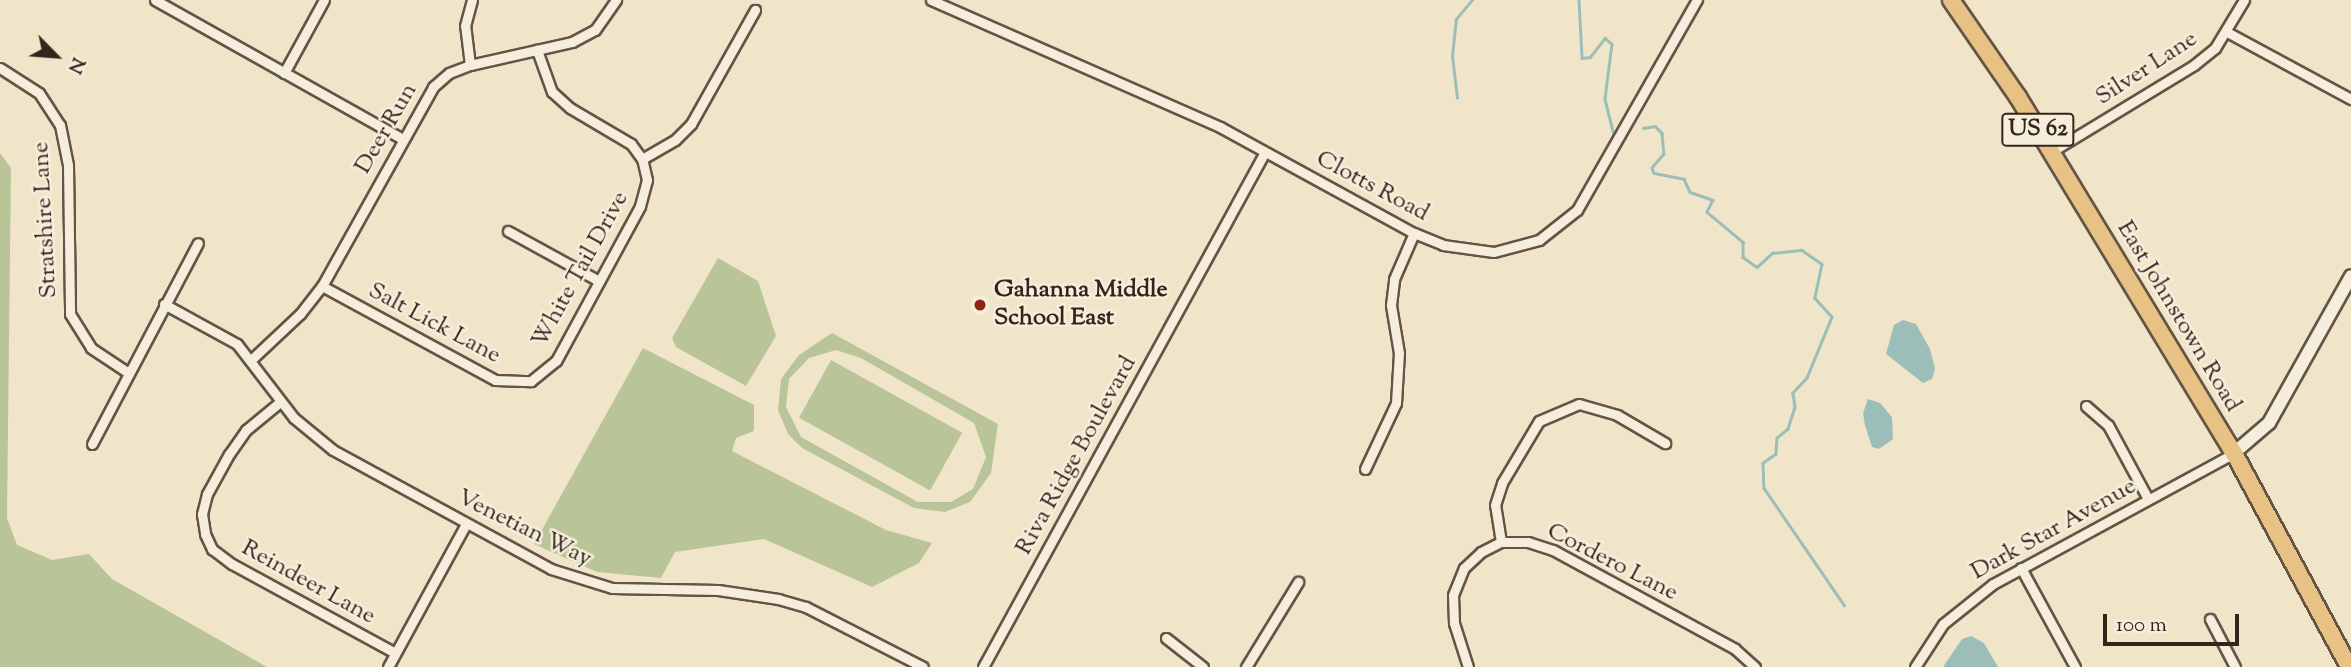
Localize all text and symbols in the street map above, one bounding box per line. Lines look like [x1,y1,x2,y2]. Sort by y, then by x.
north arrow [21,21,91,91]
street label: Silver Lane [2091,25,2203,113]
text: N [60,52,91,78]
street label: Deer Run [350,78,424,180]
road number: US 62 [2001,111,2075,150]
street label: Stratshire Lane [28,141,64,299]
street label: Clotts Road [1311,145,1433,229]
street label: White Tail Drive [526,187,636,353]
street label: East Johnstown Road [2110,216,2246,418]
street label: Salt Lick Lane [363,277,505,371]
place label: Gahanna Middle School East [994,277,1168,333]
marker: Gahanna Middle School East [972,297,988,313]
street label: Riva Ridge Boulevard [1010,352,1144,560]
street label: Dark Star Avenue [1966,473,2142,587]
street label: Venetian Way [452,484,596,574]
street label: Cordero Lane [1542,518,1682,608]
street label: Reindeer Lane [236,534,380,632]
scale bar [2106,600,2242,644]
text: 100 m [2116,611,2167,641]

